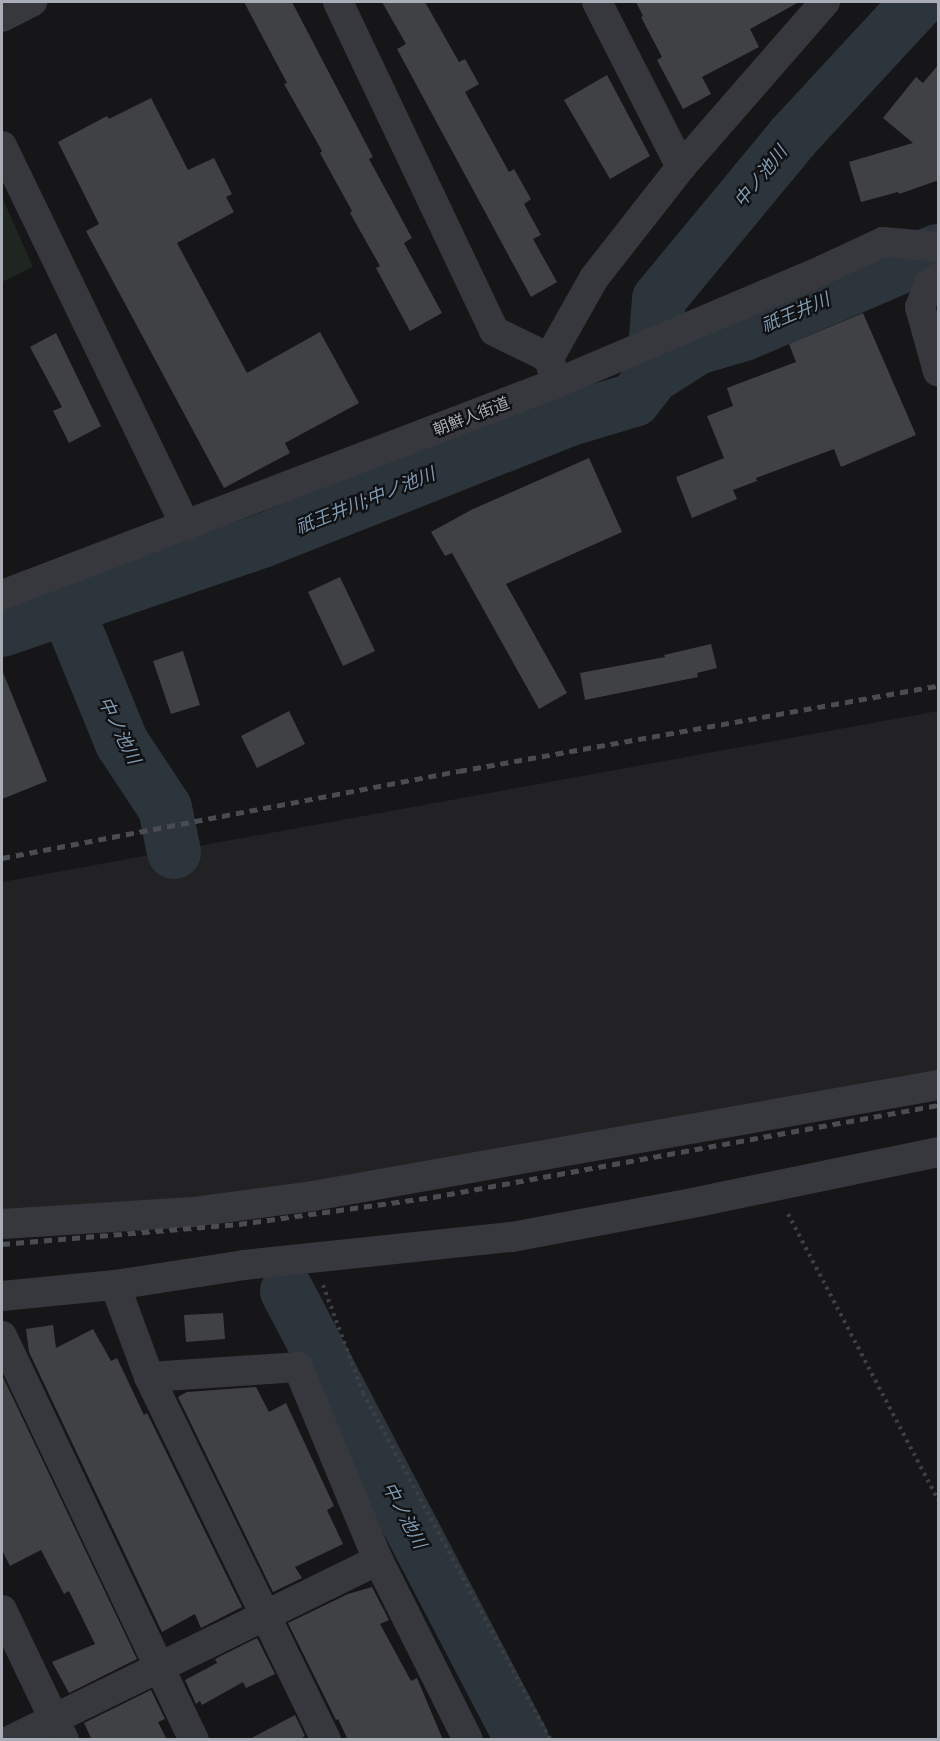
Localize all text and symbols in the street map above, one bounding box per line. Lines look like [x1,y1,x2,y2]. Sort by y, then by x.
water label: 中ノ池川 [729,141,791,211]
water label: 祇王井川 [758,288,832,336]
street label: 朝鮮人街道 [430,393,512,439]
water label: 祇王井川;中ノ池川 [292,462,438,538]
water label: 中ノ池川 [95,693,145,767]
water label: 中ノ池川 [379,1478,431,1552]

